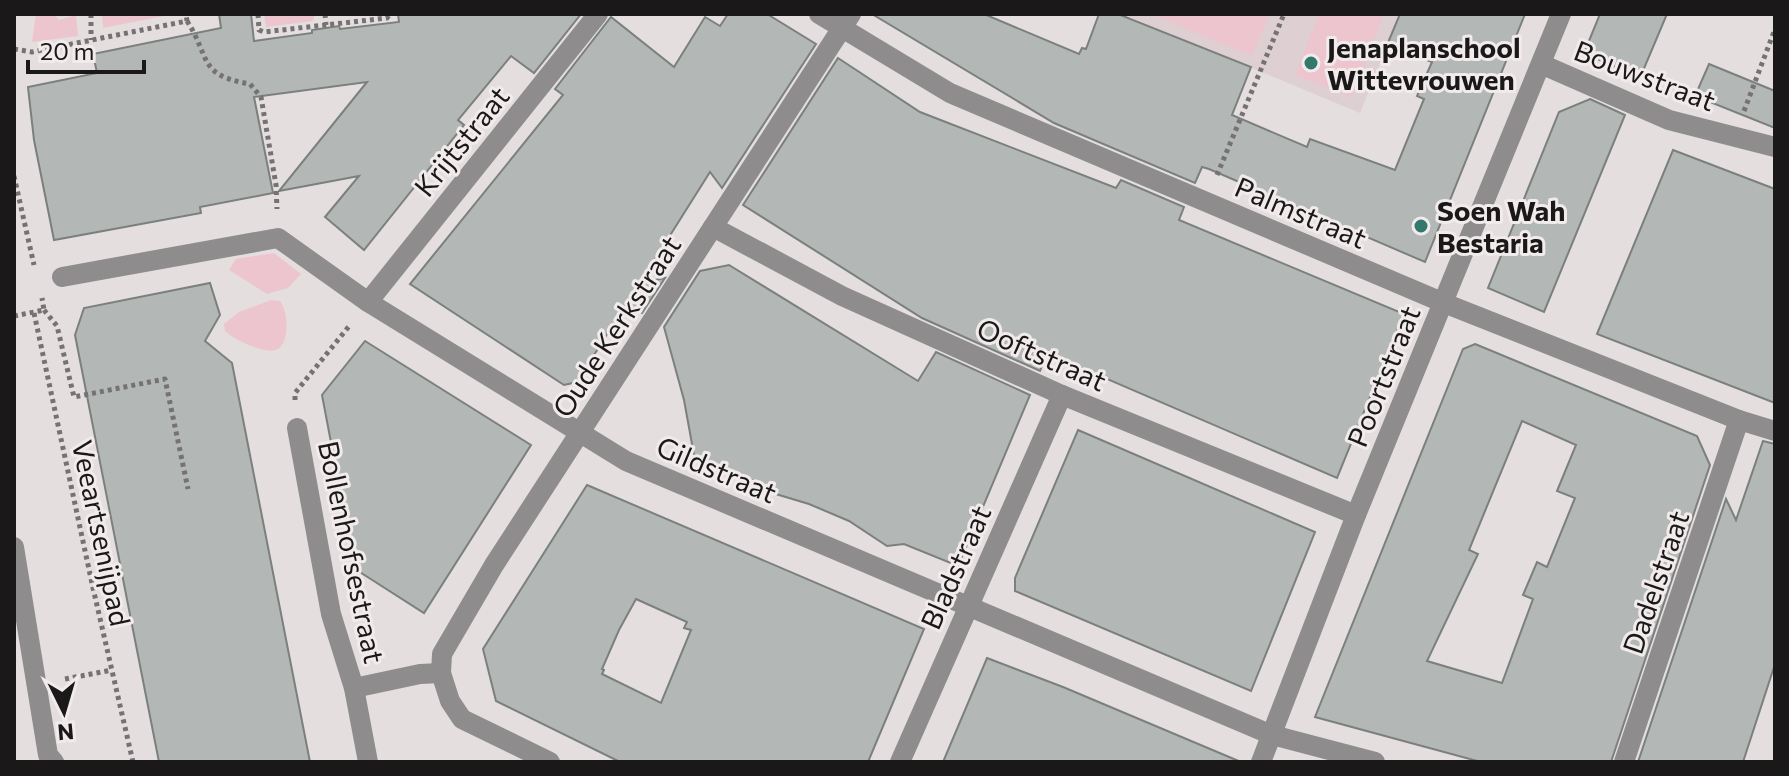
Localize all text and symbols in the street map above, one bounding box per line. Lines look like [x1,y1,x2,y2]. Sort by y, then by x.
scale bar [28,24,144,74]
place label: Jenaplanschool Wittevrouwen [1327,30,1521,96]
street label: Bouwstraat [1570,33,1720,117]
text: 20 m [40,36,94,65]
marker: Jenaplanschool Wittevrouwen [1302,54,1320,72]
street label: Krijtstraat [406,79,516,203]
street label: Palmstraat [1230,169,1372,255]
place label: Soen Wah Bestaria [1437,193,1566,259]
marker: Soen Wah Bestaria [1412,217,1430,235]
street label: Oude Kerkstraat [545,229,687,423]
street label: Poortstraat [1339,301,1427,451]
street label: Ooftstraat [972,310,1112,398]
street label: Gildstraat [652,429,782,509]
street label: Veeartsenijpad [66,437,138,629]
street label: Bollenhofsestraat [312,438,392,666]
street label: Bladstraat [913,500,997,634]
street label: Dadelstraat [1615,506,1695,658]
north arrow [24,672,104,752]
text: N [56,718,75,747]

